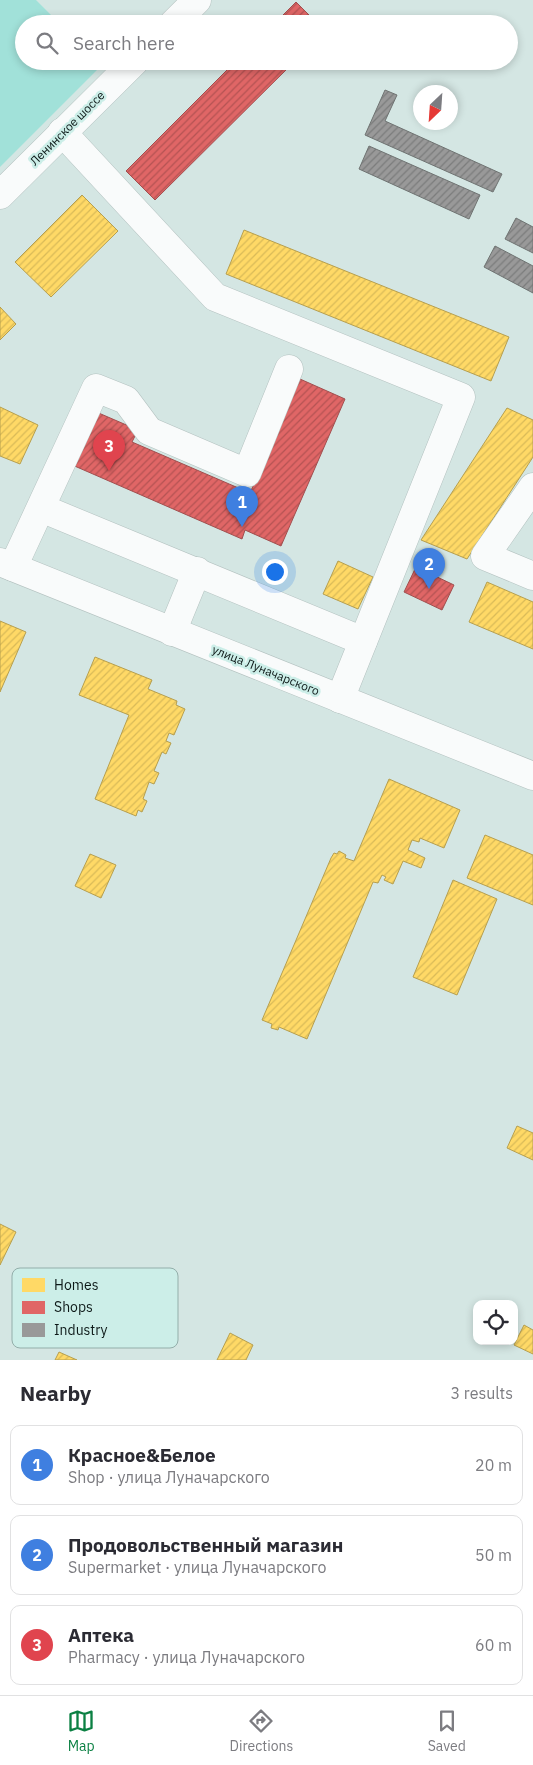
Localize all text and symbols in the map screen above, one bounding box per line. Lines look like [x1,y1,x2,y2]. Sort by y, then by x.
search box [15,15,518,70]
icon: search [33,29,61,57]
text: Search here [73,31,175,55]
north arrow [413,85,458,130]
street label: Ленинское шоссе [27,87,108,168]
pin: 3 [93,430,125,471]
pin: 1 [226,486,258,527]
pin: 2 [413,548,445,589]
your location [262,559,288,585]
street label: улица Луначарского [210,642,322,698]
legend [12,1268,178,1348]
text: Homes [54,1276,99,1294]
text: Shops [54,1298,93,1316]
map controls [473,1300,518,1345]
button: locate [473,1300,518,1345]
text: Industry [54,1321,108,1339]
text: Nearby [20,1379,91,1407]
text: 3 results [450,1383,513,1403]
text: Красное&Белое [68,1443,216,1467]
text: 1 [32,1455,42,1475]
text: 20 m [475,1455,512,1475]
text: Shop · улица Луначарского [68,1467,270,1487]
text: Продовольственный магазин [68,1533,343,1557]
text: 2 [32,1545,42,1565]
text: 50 m [475,1545,512,1565]
text: Supermarket · улица Луначарского [68,1557,326,1577]
text: Аптека [68,1623,134,1647]
text: 3 [32,1635,42,1655]
text: 60 m [475,1635,512,1655]
text: Pharmacy · улица Луначарского [68,1647,305,1667]
tab: Map [67,1707,95,1755]
tab: Directions [230,1707,293,1755]
tab: Saved [428,1707,466,1755]

